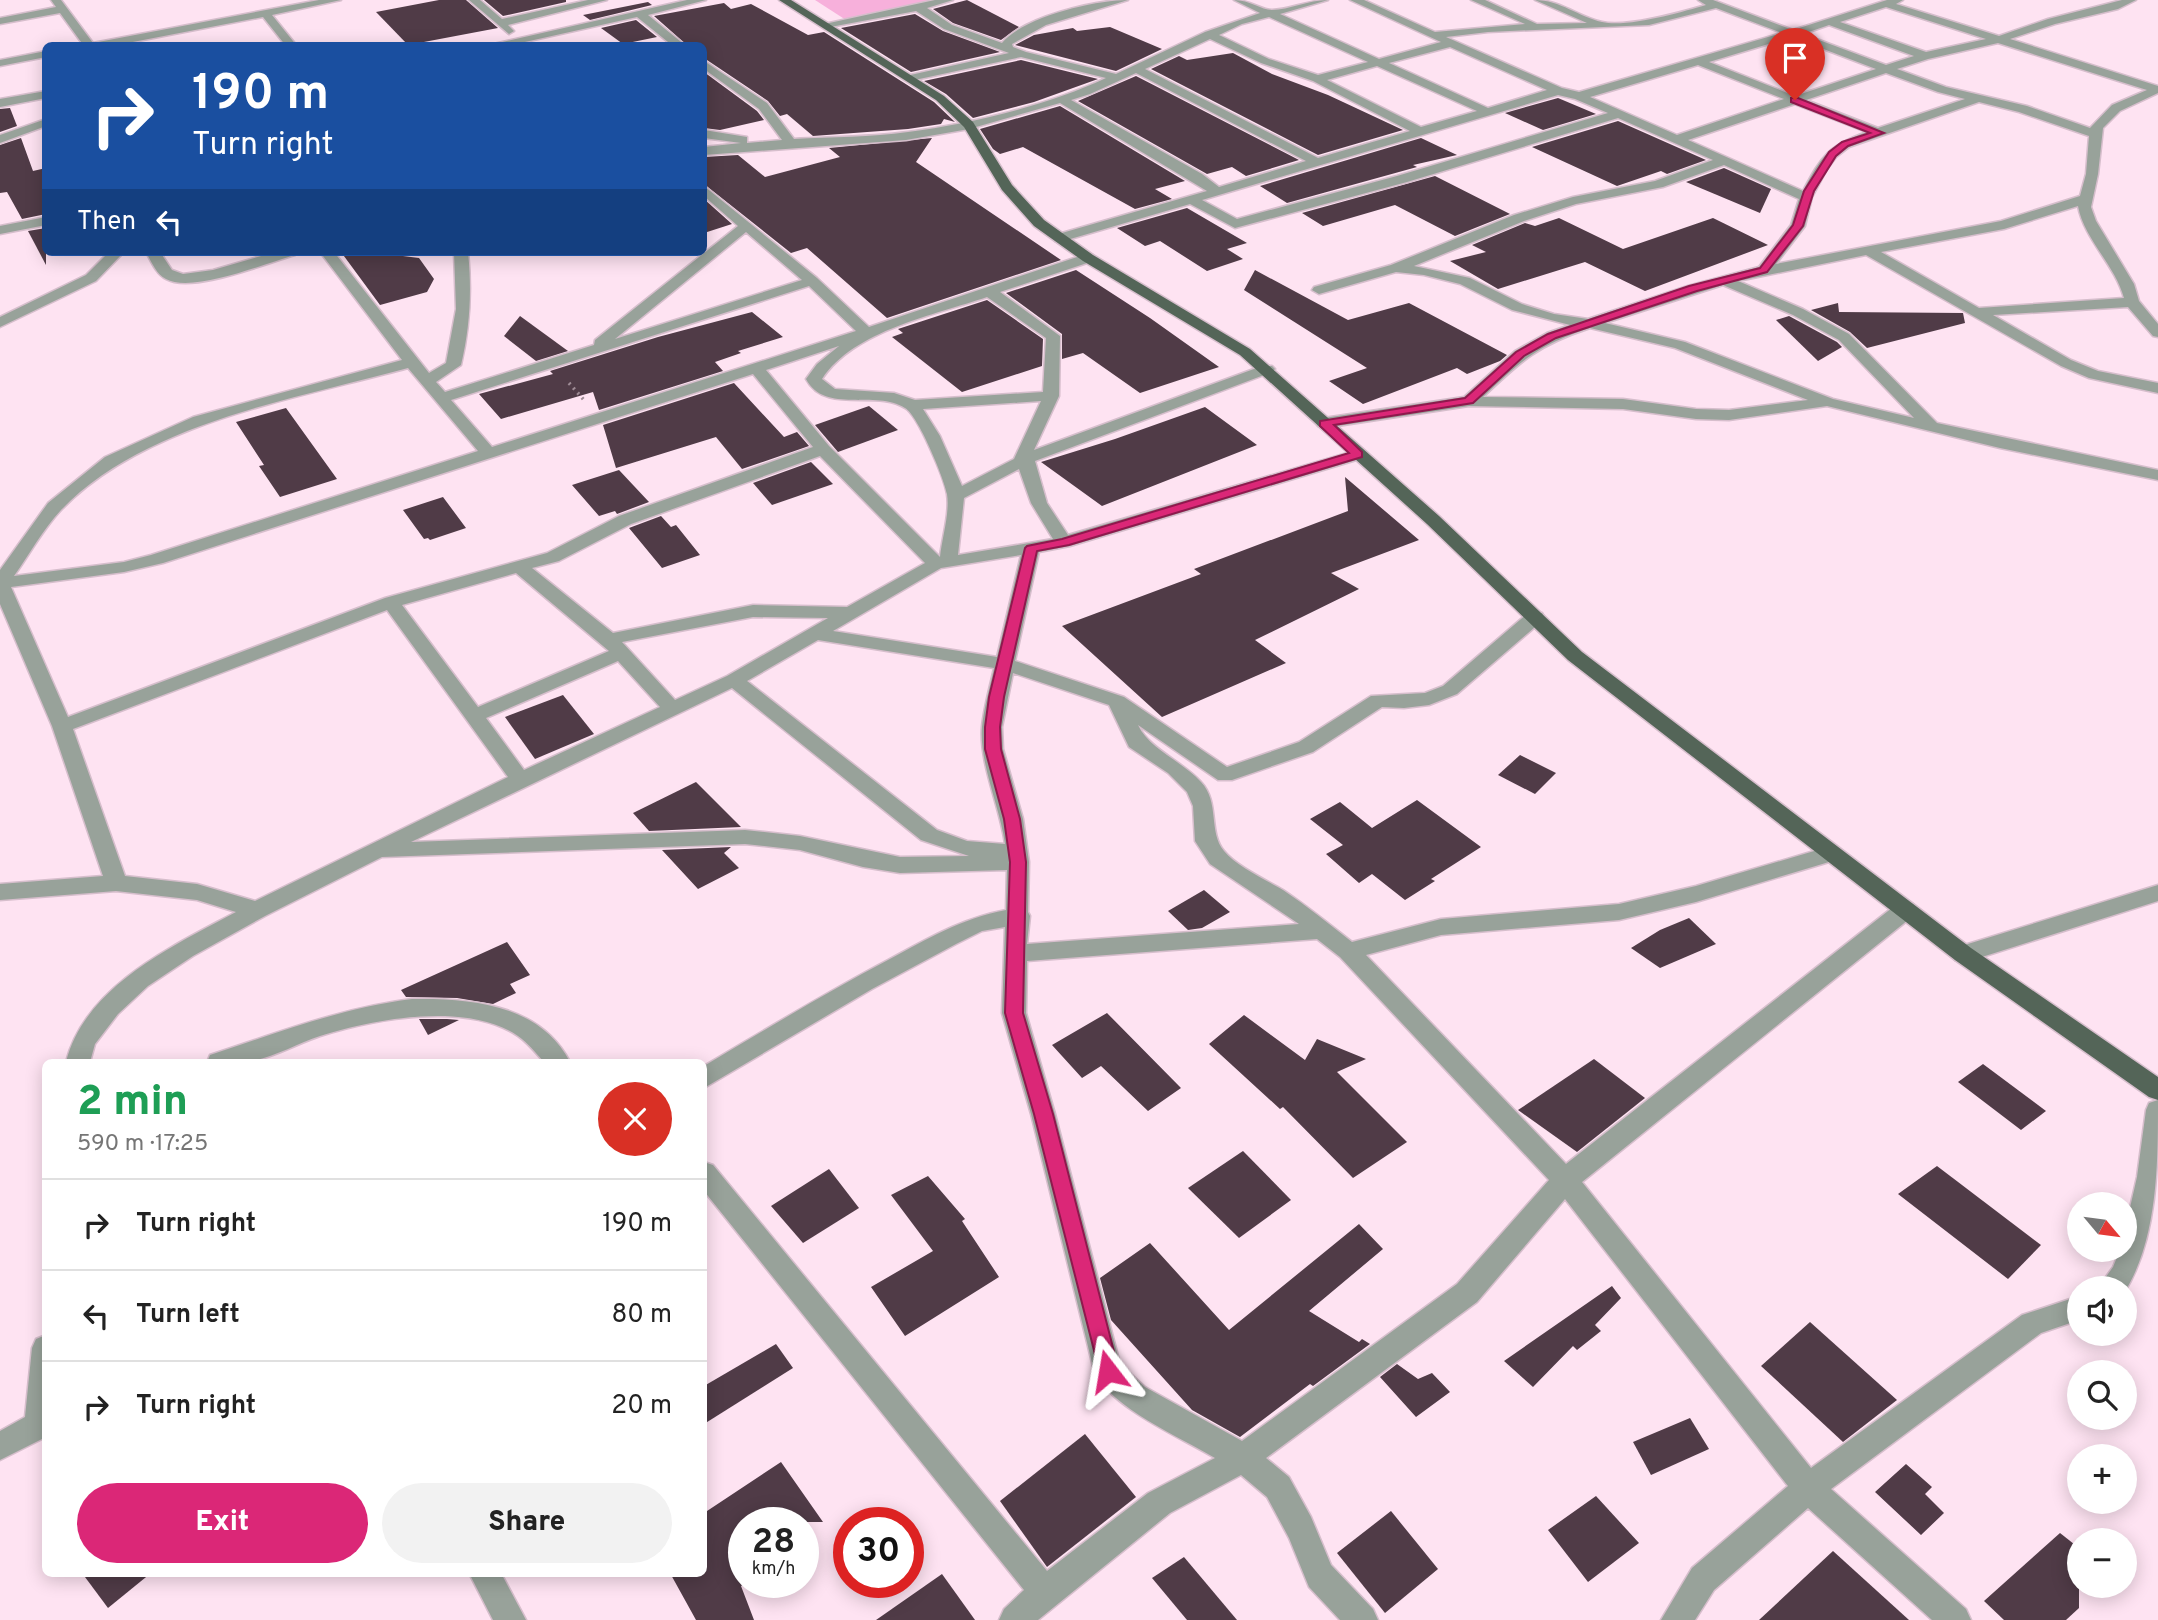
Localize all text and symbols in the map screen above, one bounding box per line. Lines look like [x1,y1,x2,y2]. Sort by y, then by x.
pin [1765,28,1825,100]
icon: arrive [1776,39,1814,77]
text: 190 m [192,65,329,127]
icon: right [77,70,168,161]
text: Turn right [192,126,334,166]
icon: left [150,203,188,241]
text: Then [77,206,136,239]
text: 2 min [77,1077,188,1130]
button: close [598,1082,672,1156]
text: 590 m · 17:25 [77,1130,208,1159]
north arrow [2067,1192,2137,1262]
map controls [2067,1192,2137,1598]
icon: right [77,1206,115,1244]
text: Turn right [136,1208,256,1241]
text: 190 m [602,1208,672,1241]
button: sound [2067,1276,2137,1346]
icon: left [77,1297,115,1335]
text: Turn left [136,1299,240,1332]
text: 80 m [612,1299,672,1332]
position arrow [1071,1334,1145,1408]
button: search [2067,1360,2137,1430]
icon: right [77,1388,115,1426]
text: Turn right [136,1390,256,1423]
text: 20 m [611,1390,672,1423]
button: + [2067,1444,2137,1514]
button: Exit [77,1483,368,1563]
button: Share [382,1483,672,1563]
speed limit sign: 30 [833,1507,924,1598]
text: 28 [752,1521,795,1565]
button: − [2067,1528,2137,1598]
text: km/h [752,1558,795,1581]

